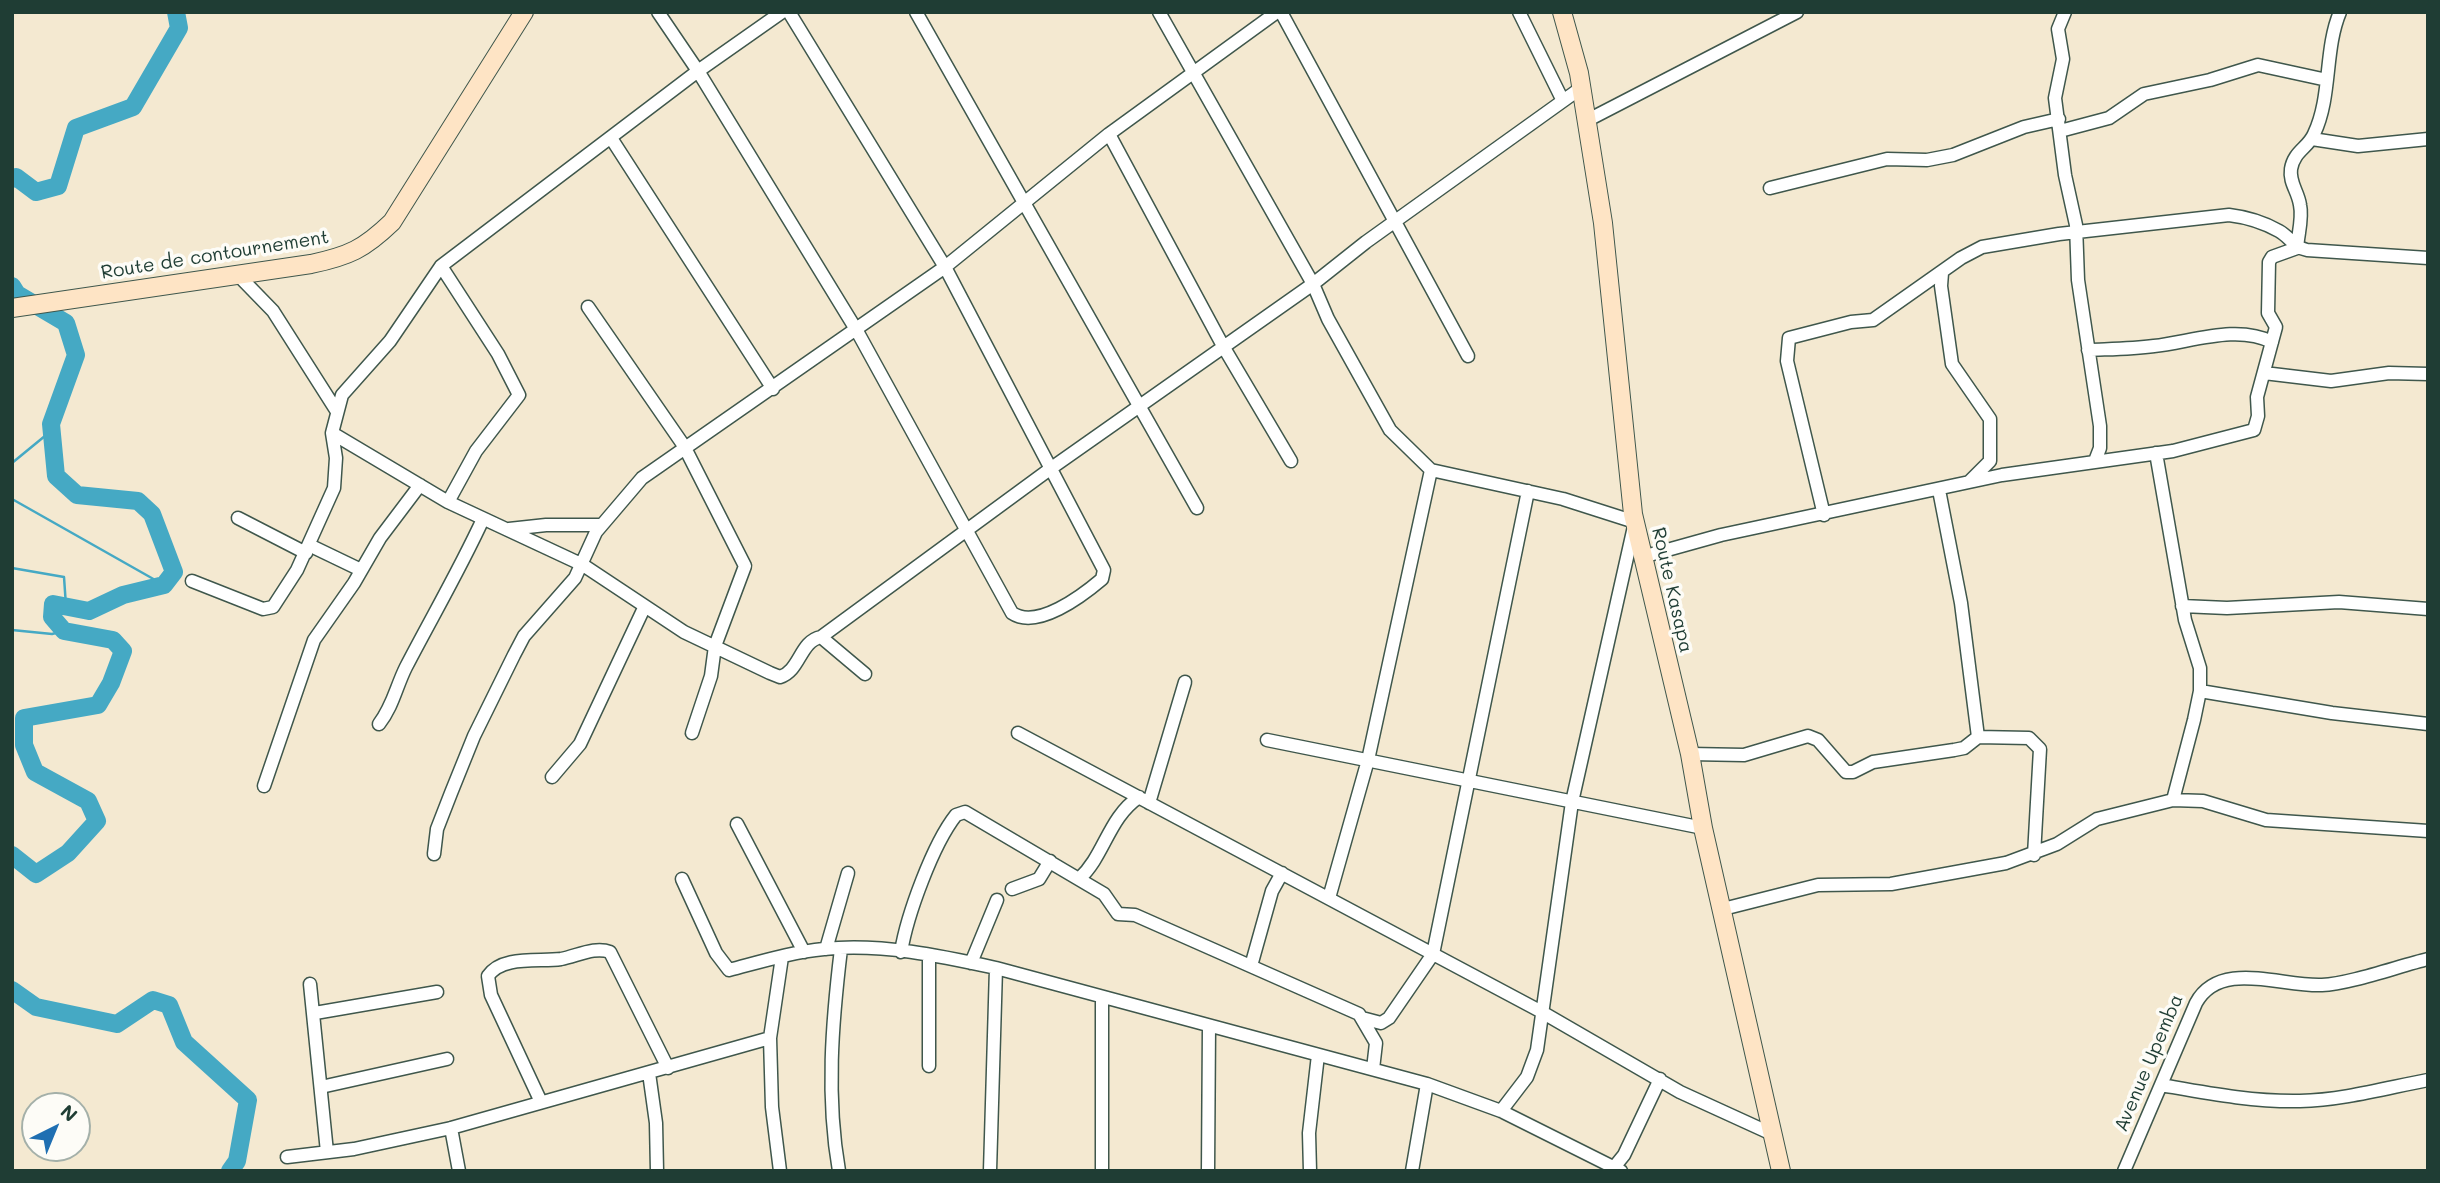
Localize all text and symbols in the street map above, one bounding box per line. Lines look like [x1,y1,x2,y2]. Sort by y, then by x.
street label: Route de contournement [99,226,331,284]
street label: Route Kasapa [1646,525,1698,655]
street label: Avenue Upemba [2110,991,2188,1135]
north arrow [21,1092,91,1162]
text: N [55,1099,83,1127]

